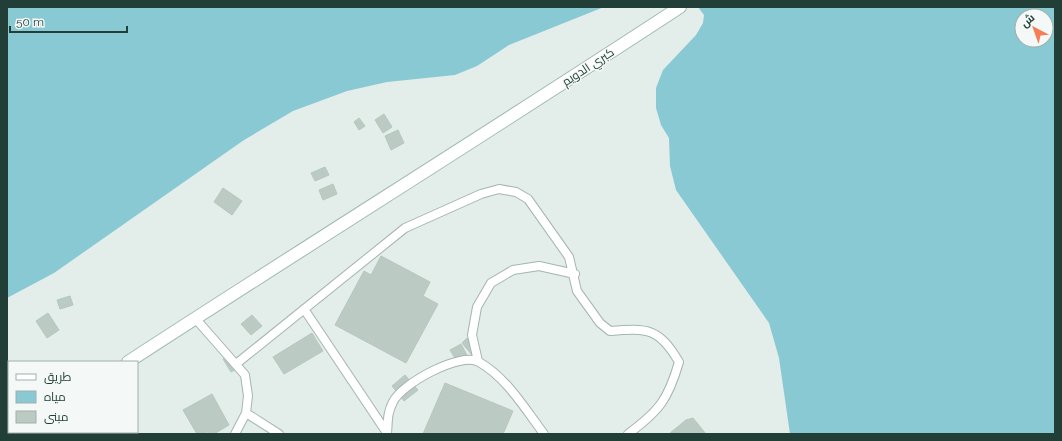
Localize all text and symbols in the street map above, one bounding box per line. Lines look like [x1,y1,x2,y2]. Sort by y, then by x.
scale bar [10,8,127,34]
north arrow [1014,8,1054,48]
text: ش [1018,11,1037,30]
text: 50 m [16,15,44,29]
street label: كبري الدويم [559,45,618,91]
legend [8,361,138,433]
text: طريق [44,370,72,384]
text: مياه [44,390,66,404]
text: مبنى [44,410,69,424]

